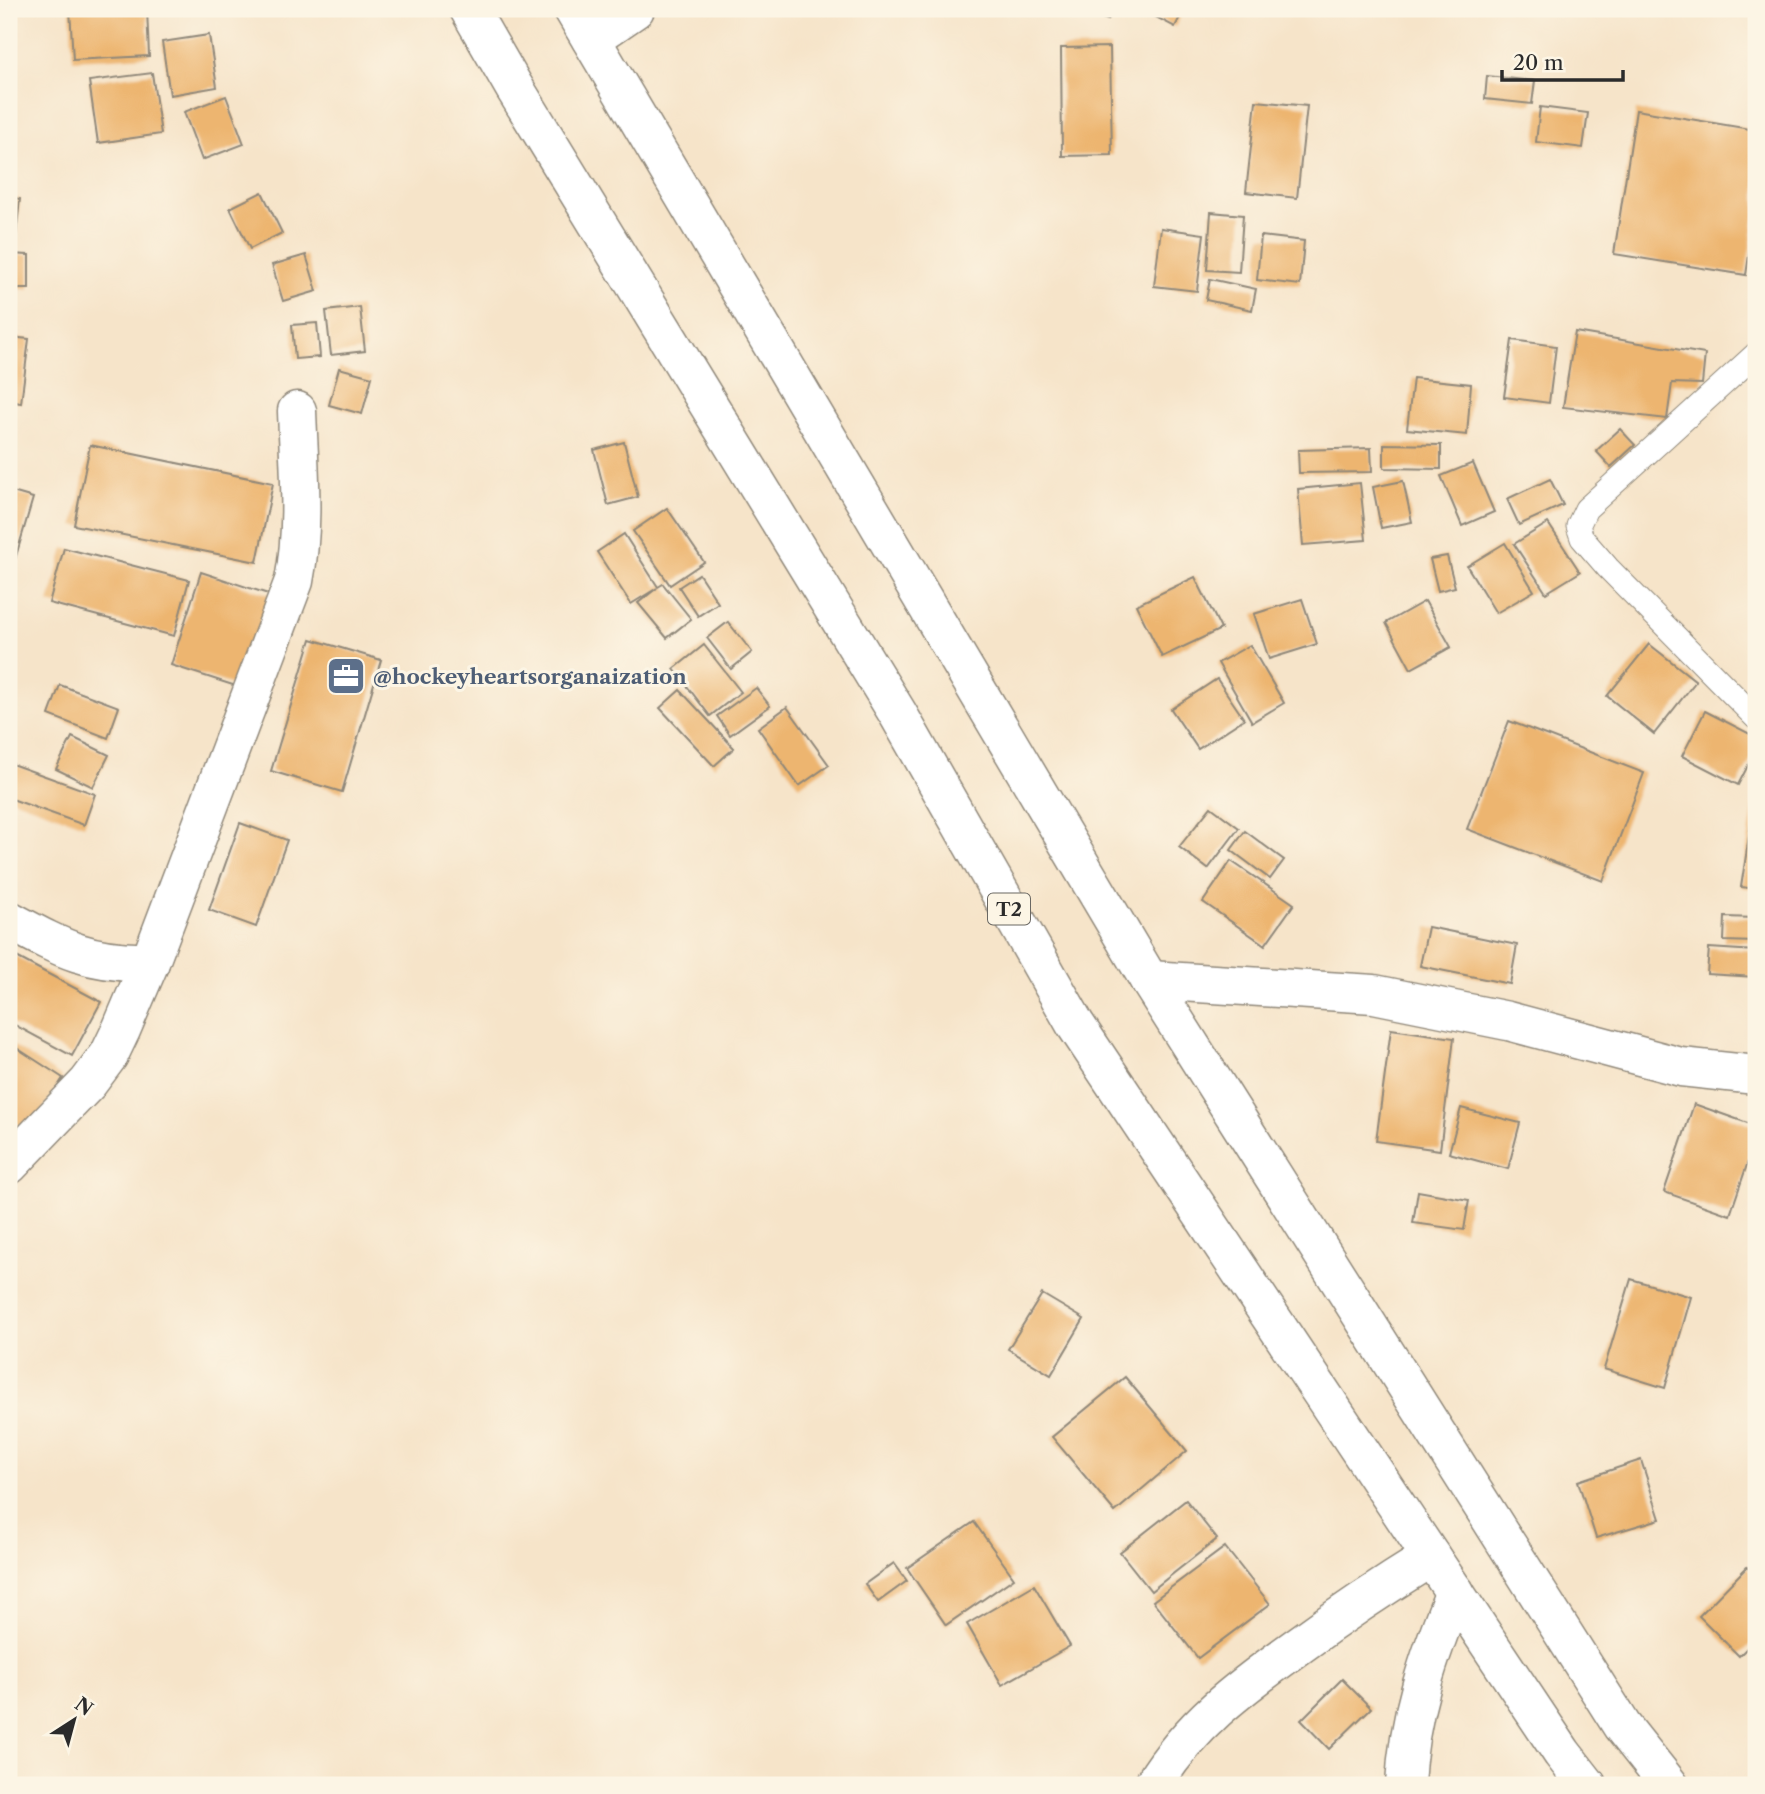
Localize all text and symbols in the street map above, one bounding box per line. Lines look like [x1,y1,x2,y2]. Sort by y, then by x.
scale bar [1502,38,1623,82]
text: 20 m [1513,50,1564,75]
office icon: @hockeyheartsorganaization [325,655,367,697]
place label: @hockeyheartsorganaization [373,664,687,689]
road number: T2 [988,894,1030,925]
north arrow [38,1686,108,1756]
text: N [70,1692,97,1721]

